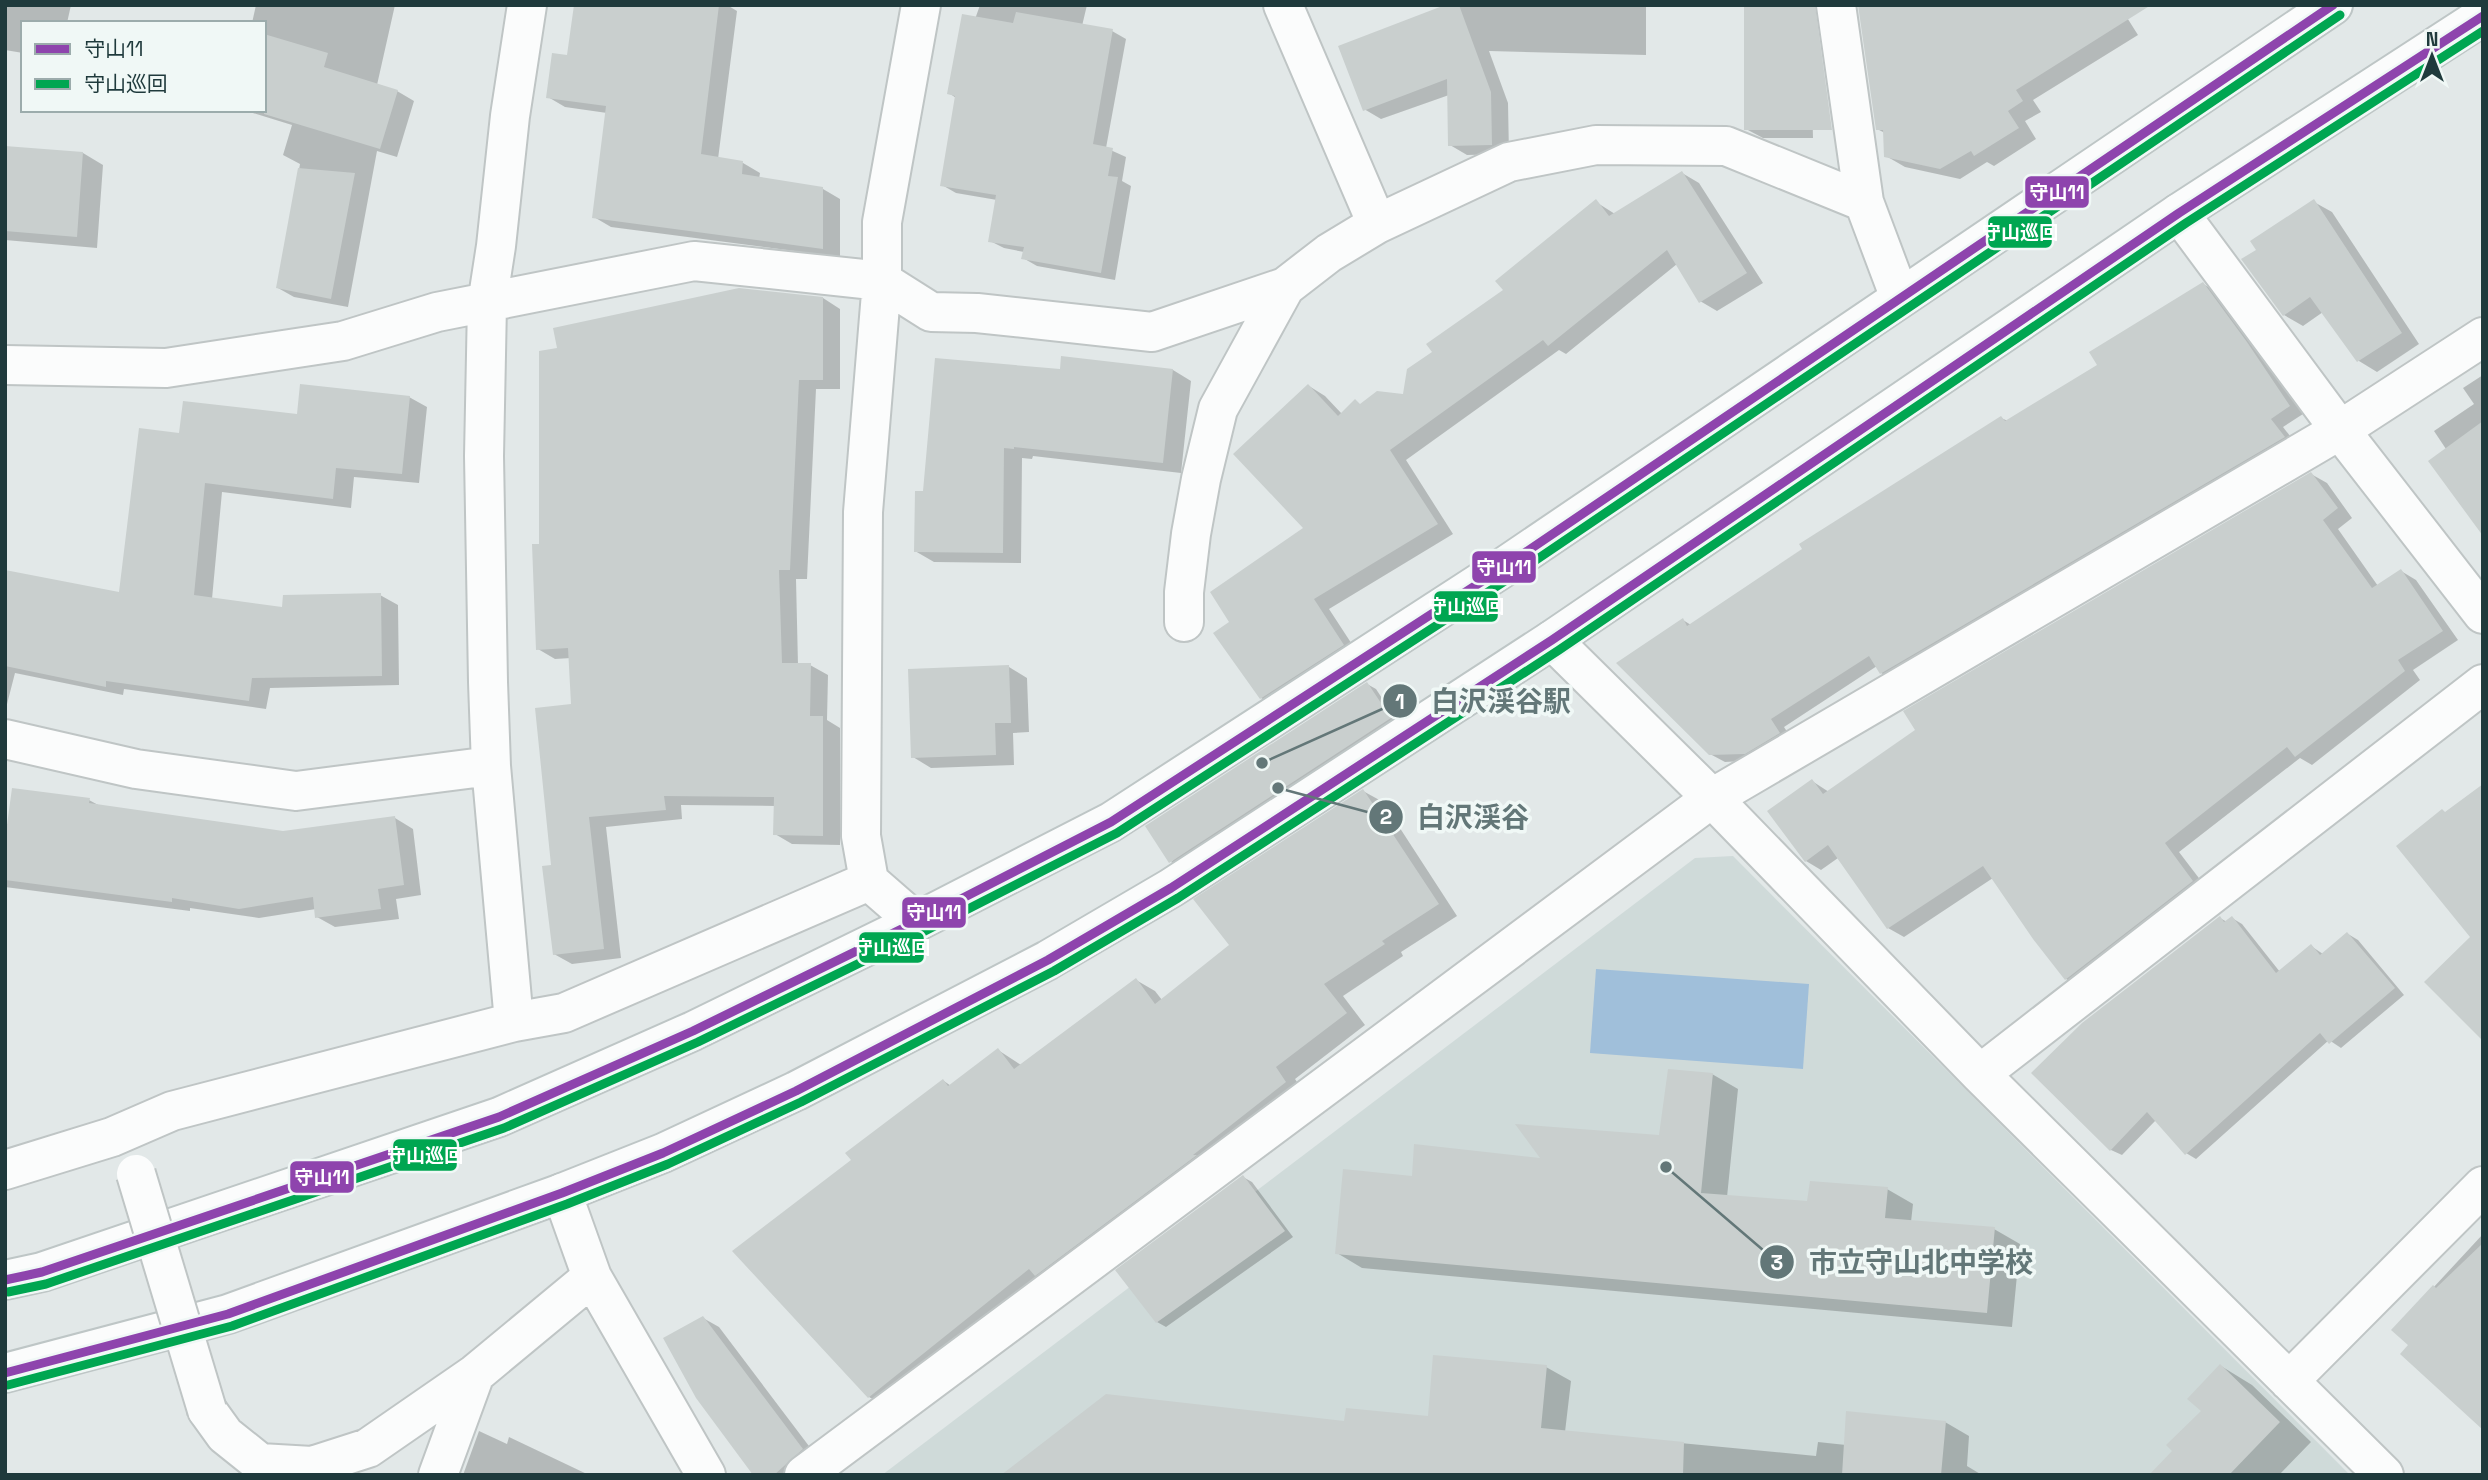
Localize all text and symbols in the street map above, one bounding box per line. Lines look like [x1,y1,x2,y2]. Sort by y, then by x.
legend [21,21,266,112]
north arrow [2397,21,2467,91]
text: N [2426,27,2438,52]
text: 守山11 [84,35,144,62]
text: 守山巡回 [84,70,168,97]
line badge: 守山11 [2024,175,2090,209]
text: 守山11 [2029,180,2085,205]
line badge: 守山巡回 [1987,215,2053,249]
text: 守山巡回 [1982,220,2058,245]
line badge: 守山11 [1471,550,1537,584]
text: 守山11 [1476,555,1532,580]
line badge: 守山巡回 [1433,590,1499,623]
text: 守山巡回 [1428,594,1504,619]
callout: 白沢渓谷駅 [1382,677,1585,726]
text: 白沢渓谷駅 [1431,683,1571,719]
text: 1 [1395,688,1405,715]
callout: 白沢渓谷 [1368,793,1543,842]
text: 白沢渓谷 [1417,799,1529,835]
text: 2 [1380,803,1392,830]
line badge: 守山11 [901,896,967,929]
text: 守山11 [906,900,962,925]
line badge: 守山巡回 [858,931,925,964]
text: 守山巡回 [854,935,930,960]
line badge: 守山巡回 [392,1138,458,1172]
text: 守山巡回 [387,1143,463,1168]
line badge: 守山11 [289,1160,355,1194]
text: 守山11 [294,1165,350,1190]
callout: 市立守山北中学校 [1760,1238,2047,1287]
text: 市立守山北中学校 [1809,1244,2033,1280]
text: 3 [1771,1249,1783,1276]

